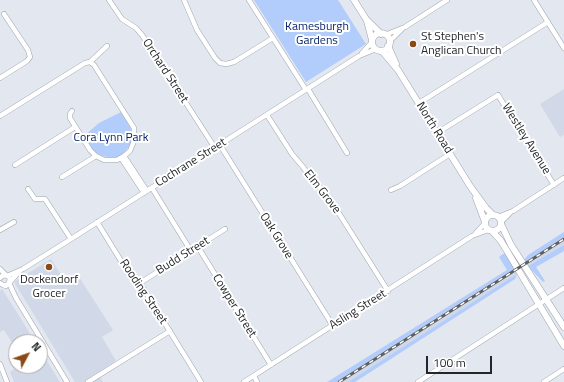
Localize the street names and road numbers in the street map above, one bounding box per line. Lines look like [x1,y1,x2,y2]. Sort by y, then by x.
street label: Orchard Street [139,36,191,106]
street label: North Road [413,100,455,156]
street label: Westley Avenue [498,101,554,177]
street label: Cochrane Street [153,136,229,190]
street label: Elm Grove [300,167,344,217]
street label: Oak Grove [256,210,296,262]
street label: Budd Street [154,234,212,278]
street label: Rooding Street [116,257,170,327]
street label: Cowper Street [209,272,259,340]
street label: Asling Street [327,287,389,333]

